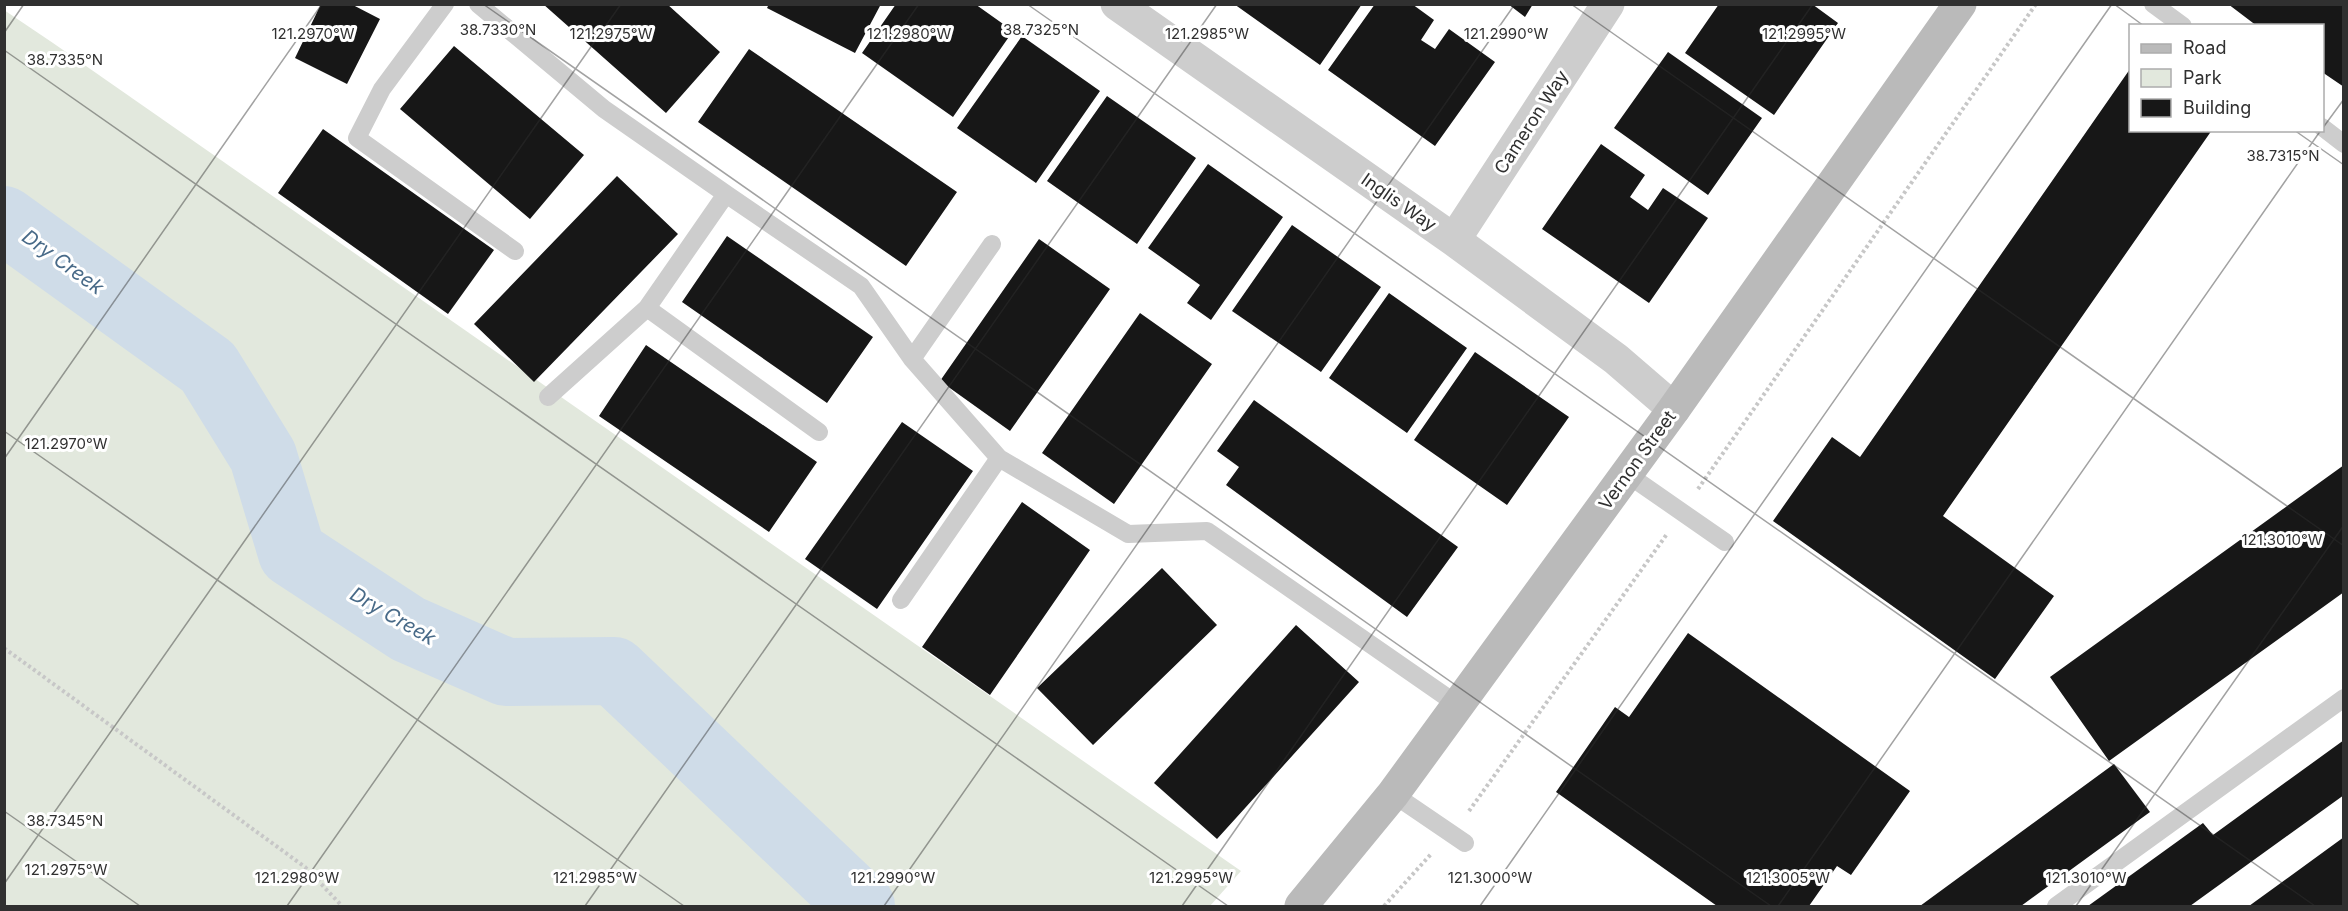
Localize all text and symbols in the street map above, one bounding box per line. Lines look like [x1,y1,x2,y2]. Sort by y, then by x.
text: 38.7330°N [460,20,536,39]
text: 38.7325°N [1003,20,1079,39]
text: 121.2970°W [271,24,355,43]
text: 121.2975°W [570,24,653,43]
text: 121.2980°W [867,24,951,43]
text: 121.2985°W [1165,24,1249,43]
text: 121.2990°W [1464,24,1548,43]
text: 121.2995°W [1762,24,1846,43]
legend [2129,24,2324,132]
text: Road [2183,37,2226,58]
text: 38.7335°N [27,50,103,69]
street label: Cameron Way [1490,66,1572,178]
text: Park [2183,67,2222,88]
text: Building [2183,97,2251,118]
text: 38.7315°N [2246,146,2320,165]
street label: Inglis Way [1358,169,1440,235]
water label: Dry Creek [18,224,109,300]
street label: Vernon Street [1594,406,1680,513]
text: 121.2970°W [24,434,108,453]
text: 121.3010°W [2241,530,2323,549]
water label: Dry Creek [346,582,441,651]
text: 38.7345°N [27,811,103,830]
text: 121.2975°W [25,860,108,879]
text: 121.2980°W [255,868,339,887]
text: 121.2985°W [553,868,637,887]
text: 121.2990°W [851,868,935,887]
text: 121.2995°W [1149,868,1233,887]
text: 121.3000°W [1448,868,1532,887]
text: 121.3005°W [1746,868,1830,887]
text: 121.3010°W [2045,868,2127,887]

